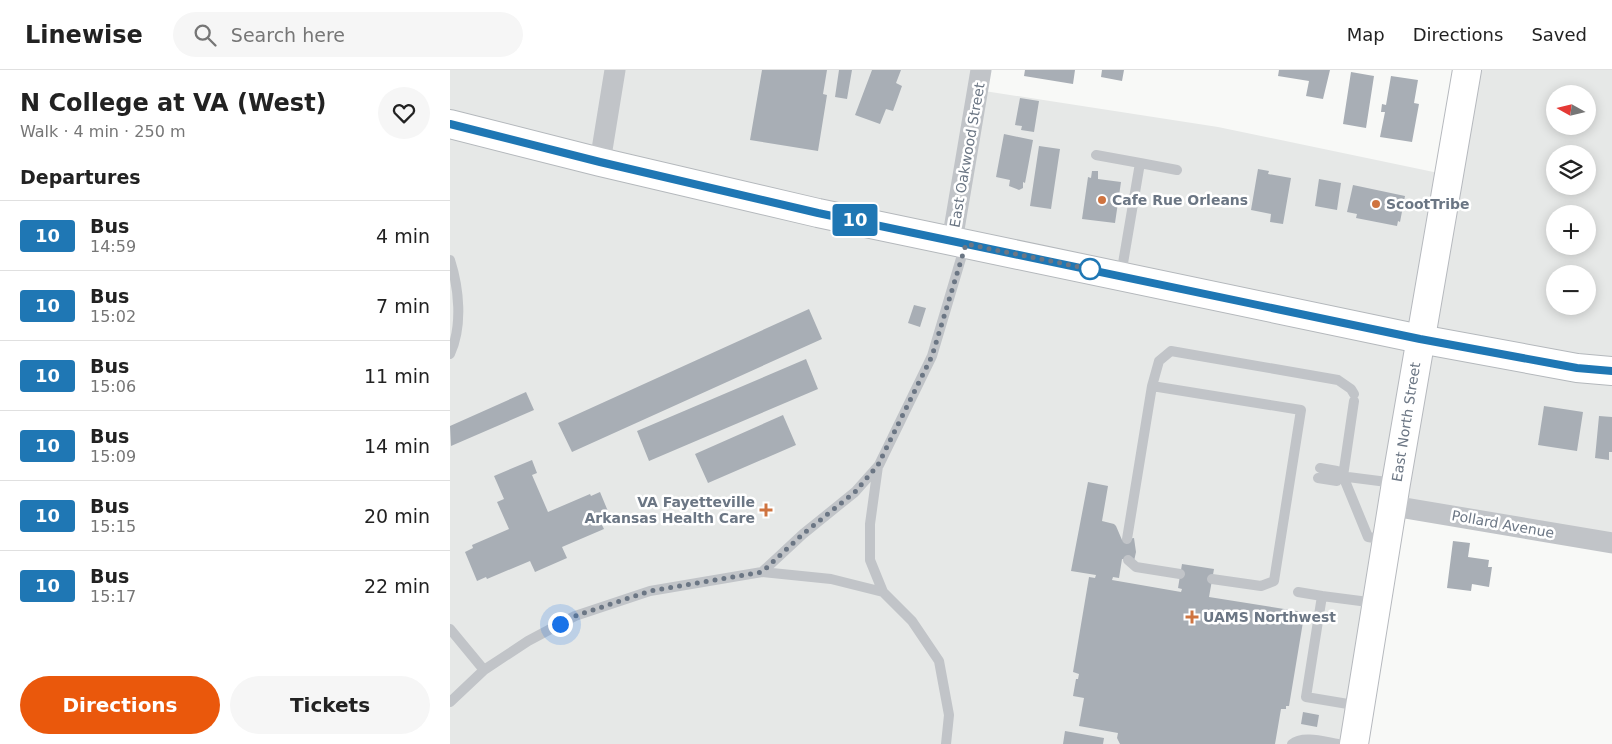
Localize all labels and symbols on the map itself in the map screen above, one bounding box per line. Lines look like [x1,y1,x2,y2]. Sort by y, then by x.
street label: East Oakwood Street [946,81,988,229]
north arrow [1546,85,1596,135]
place label: Cafe Rue Orleans [1112,192,1248,208]
marker: Cafe Rue Orleans [1096,194,1108,206]
place label: ScootTribe [1386,196,1470,212]
marker: ScootTribe [1370,198,1382,210]
line badge: 10 [832,204,878,236]
unlabelled marker [1079,258,1101,280]
street label: East North Street [1389,361,1423,483]
place label: VA Fayetteville Arkansas Health Care [584,494,755,526]
marker: VA Fayetteville Arkansas Health Care [759,503,773,517]
street label: Pollard Avenue [1451,507,1555,541]
place label: UAMS Northwest [1203,609,1336,625]
marker: UAMS Northwest [1185,610,1199,624]
your location [548,612,573,637]

